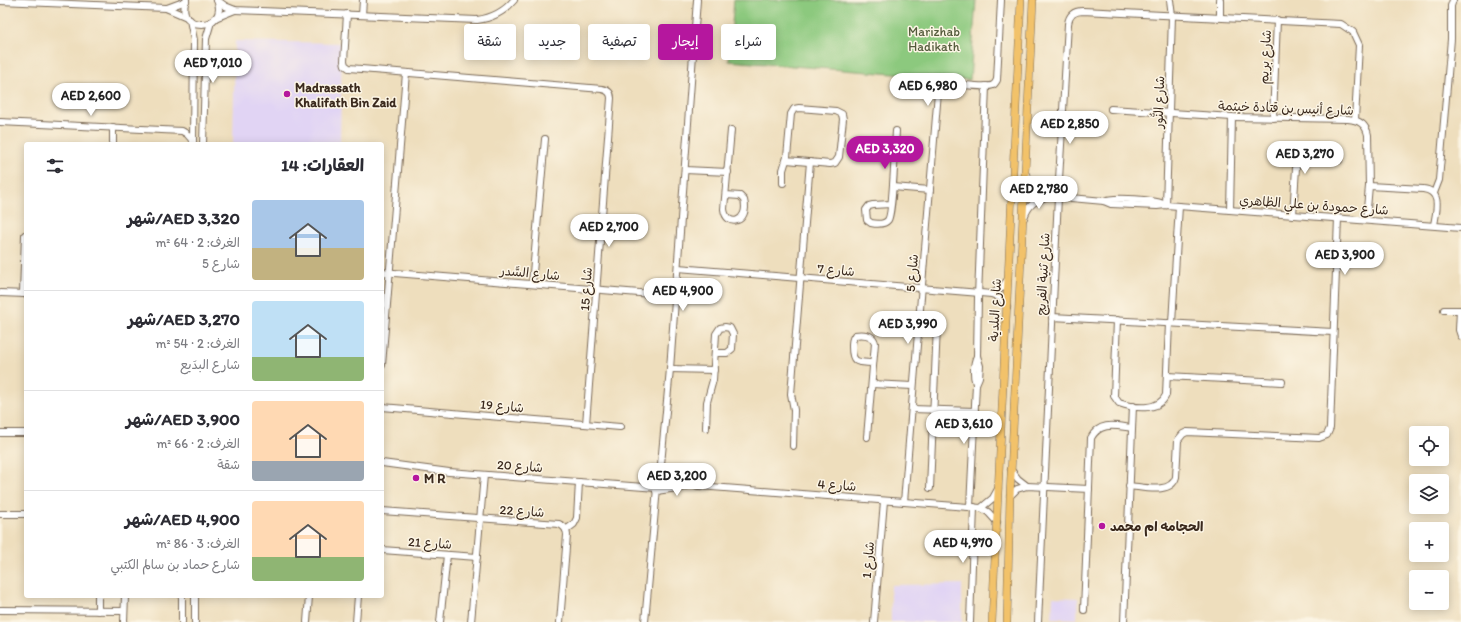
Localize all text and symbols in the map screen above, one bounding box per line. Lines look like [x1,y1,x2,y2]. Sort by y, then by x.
chip: شقة [464,24,516,60]
chip: جديد [524,24,580,60]
chip: تصفية [588,24,650,60]
chip: إيجار [658,24,713,60]
chip: شراء [721,24,776,60]
park label: Marizhab Hadikath [908,24,960,54]
street label: شارع بريم [1256,29,1277,85]
pin: AED 7,010 [167,50,259,84]
text: AED 7,010 [184,55,242,70]
pin: AED 6,980 [882,73,974,107]
street label: شارع النُّور [1148,75,1169,130]
text: AED 6,980 [898,78,958,93]
place label: Madrassath Khalifath Bin Zaid [295,80,397,110]
pin: AED 2,600 [45,83,137,117]
text: AED 2,600 [61,88,121,103]
marker: Madrassath Khalifath Bin Zaid [282,89,292,99]
street label: شارع أنيس بن قتادة خيثمة [1218,98,1354,120]
pin: AED 2,850 [1024,111,1116,145]
text: AED 2,850 [1040,116,1100,131]
pin: AED 3,320 [839,136,931,170]
text: AED 3,320 [855,141,915,156]
pin: AED 3,270 [1259,141,1351,175]
text: AED 3,270 [1276,146,1334,161]
icon: filters [44,155,66,177]
text: العقارات: 14 [281,155,364,175]
pin: AED 2,780 [993,176,1085,210]
text: AED 2,780 [1010,181,1068,196]
street label: شارع حمودة بن علي الظاهري [1239,192,1389,222]
text: AED 3,320/شهر [127,208,240,228]
pin: AED 2,700 [563,214,655,248]
icon: home [284,216,332,264]
text: AED 2,700 [579,219,639,234]
street label: شارع ثنية الفريج [1033,232,1055,316]
text: الغرف: 2 · 64 m² [155,235,240,250]
pin: AED 3,900 [1299,242,1391,276]
text: AED 3,900 [1315,247,1375,262]
street label: شارع 5 [903,253,923,293]
text: شارع 5 [202,256,240,271]
street label: شارع 7 [816,261,855,281]
street label: شارع السَّدر [498,263,561,285]
street label: شارع 15 [577,267,597,312]
pin: AED 4,900 [637,278,729,312]
street label: شارع البلدية [986,278,1006,342]
text: AED 4,900 [653,283,713,298]
text: AED 3,270/شهر [128,309,240,329]
pin: AED 3,990 [862,311,954,345]
text: AED 3,990 [879,316,937,331]
icon: home [284,317,332,365]
text: الغرف: 2 · 54 m² [156,336,240,351]
text: شارع البدَيع [180,357,240,372]
street label: شارع 19 [479,397,525,417]
text: AED 3,900/شهر [126,409,240,429]
pin: AED 3,610 [918,411,1010,445]
text: AED 3,610 [935,416,993,431]
icon: home [284,417,332,465]
map controls [1409,426,1449,610]
button: locate [1409,426,1449,466]
text: الغرف: 2 · 66 m² [156,436,240,451]
text: شقة [217,457,240,472]
street label: شارع 20 [496,457,543,477]
pin: AED 3,200 [631,463,723,497]
text: AED 3,200 [647,468,707,483]
place label: M R [424,471,446,486]
marker: M R [411,473,421,483]
button: layers [1409,474,1449,514]
street label: شارع 4 [817,476,857,496]
street label: شارع 22 [499,502,545,522]
text: AED 4,900/شهر [125,509,240,529]
icon: home [284,517,332,565]
place label: الحجامه ام محمد [1110,519,1203,537]
marker: الحجامه ام محمد [1097,521,1107,531]
button: + [1409,522,1449,562]
pin: AED 4,970 [917,530,1009,564]
street label: شارع 21 [407,534,452,554]
text: AED 4,970 [933,535,993,550]
text: الغرف: 3 · 86 m² [156,536,240,551]
street label: شارع 1 [859,541,879,579]
text: شارع حماد بن سالم الكتبي [111,557,240,572]
button: − [1409,570,1449,610]

